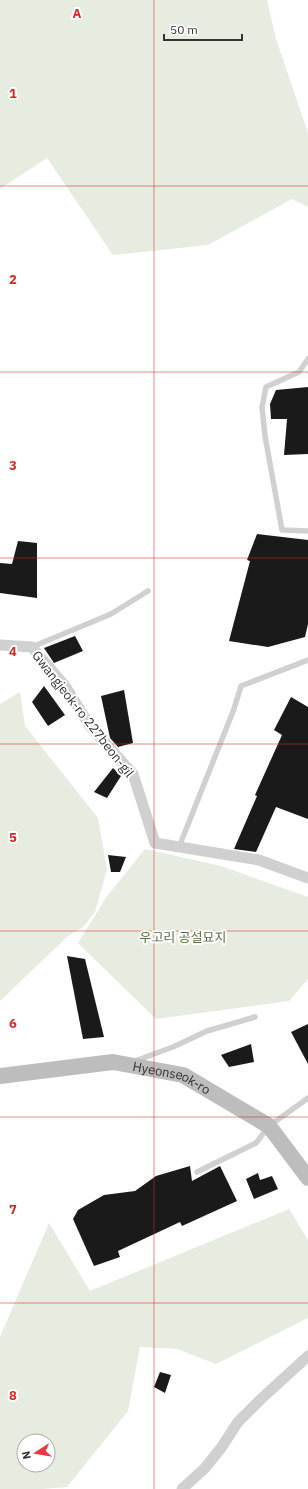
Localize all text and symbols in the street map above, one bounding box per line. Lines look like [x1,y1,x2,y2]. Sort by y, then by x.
text: A [73,5,82,22]
scale bar [164,16,242,42]
text: 50 m [170,22,198,37]
text: 1 [9,85,17,102]
text: 2 [9,271,17,288]
text: 3 [9,457,17,474]
text: 4 [9,643,17,660]
street label: Gwangjeok-ro 227beon-gil [28,647,138,781]
text: 5 [9,829,17,846]
park label: 우고리 공설묘지 [140,929,226,946]
text: 6 [9,1015,17,1032]
street label: Hyeonseok-ro [131,1057,214,1098]
text: 7 [9,1201,17,1218]
text: 8 [9,1387,17,1404]
north arrow [16,1433,56,1473]
text: N [19,1450,34,1460]

